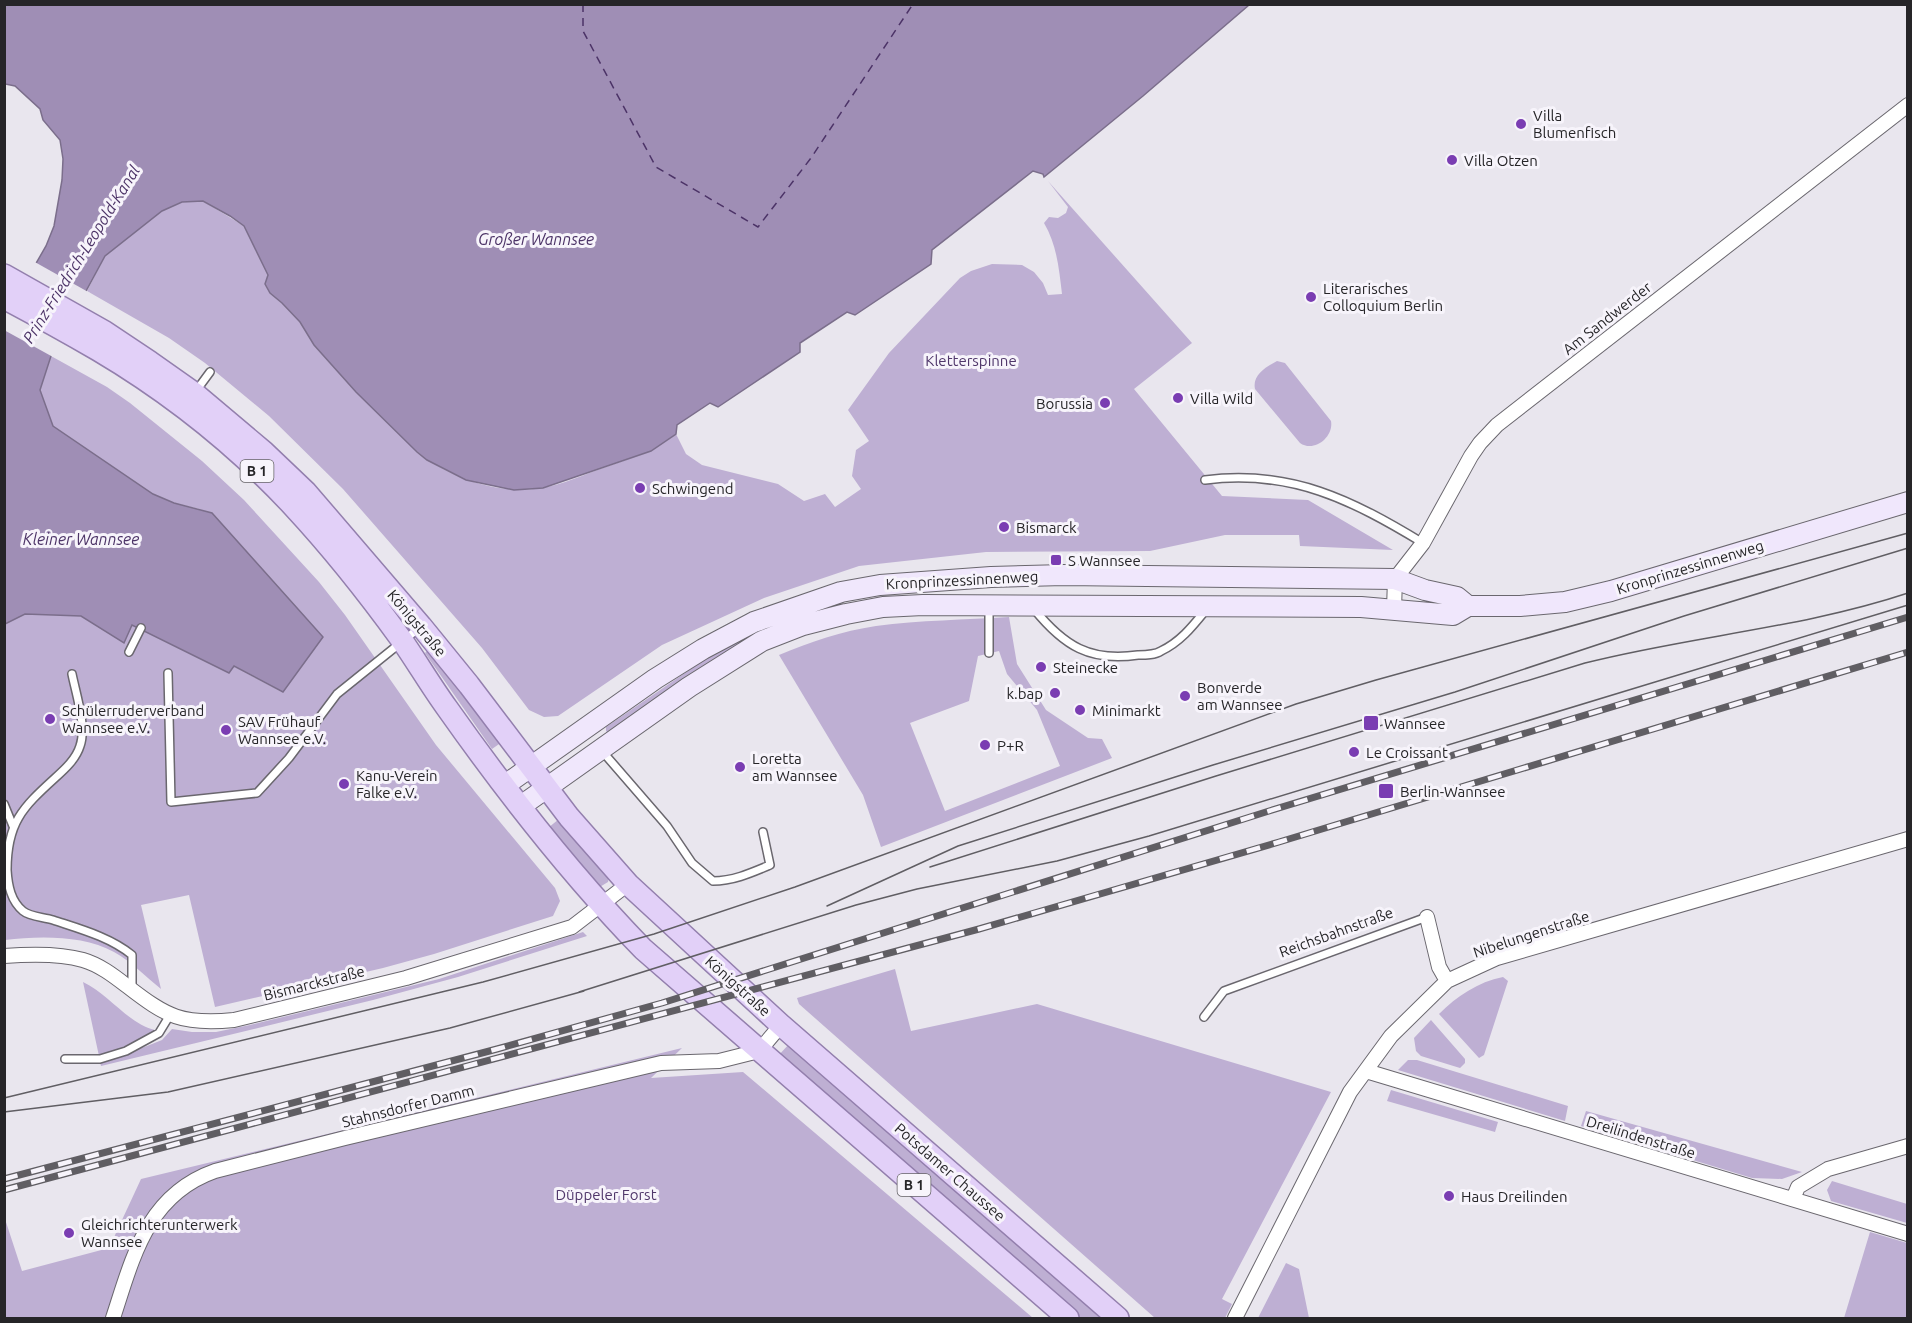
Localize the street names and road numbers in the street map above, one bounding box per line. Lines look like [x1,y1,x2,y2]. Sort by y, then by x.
street label: Am Sandwerder [1559,278,1655,358]
road number: B 1 [240,460,274,482]
street label: Kronprinzessinnenweg [1614,537,1766,597]
street label: Kronprinzessinnenweg [885,568,1039,592]
street label: Königstraße [384,586,450,660]
street label: Reichsbahnstraße [1277,903,1395,961]
street label: Nibelungenstraße [1471,907,1591,961]
street label: Königstraße [702,952,774,1020]
street label: Bismarckstraße [262,962,366,1004]
street label: Stahnsdorfer Damm [340,1081,476,1131]
street label: Dreilindenstraße [1584,1112,1698,1162]
street label: Potsdamer Chaussee [891,1120,1009,1224]
road number: B 1 [898,1174,930,1196]

